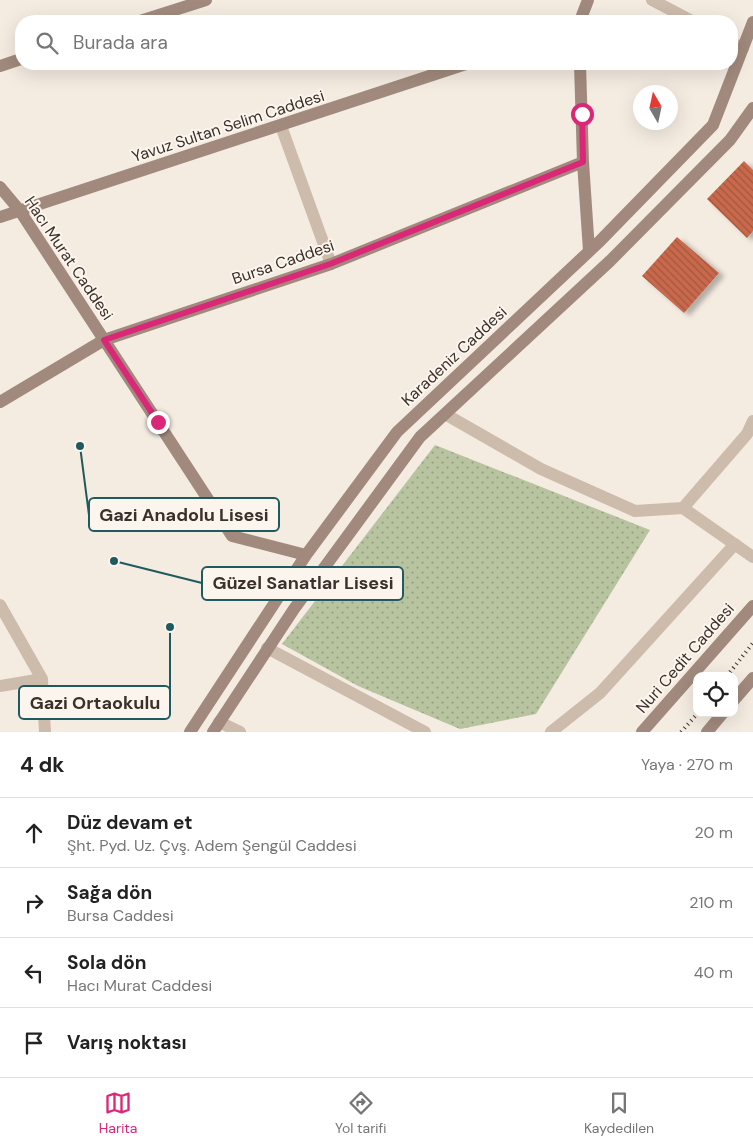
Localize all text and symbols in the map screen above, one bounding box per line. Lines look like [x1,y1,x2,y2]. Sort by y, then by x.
search box [15,15,738,70]
icon: search [33,29,61,57]
text: Burada ara [73,30,168,55]
street label: Yavuz Sultan Selim Caddesi [129,85,327,167]
north arrow [633,85,678,130]
route start [571,103,594,126]
street label: Hacı Murat Caddesi [20,192,118,324]
street label: Bursa Caddesi [229,235,337,289]
street label: Karadeniz Caddesi [397,302,511,410]
route end [147,411,170,434]
callout: Gazi Anadolu Lisesi [89,498,279,531]
text: Gazi Anadolu Lisesi [99,503,269,527]
callout: Güzel Sanatlar Lisesi [202,567,403,600]
text: Güzel Sanatlar Lisesi [212,571,394,595]
street label: Nuri Cedit Caddesi [631,598,739,718]
map controls [693,672,738,717]
button: locate [693,672,738,717]
callout: Gazi Ortaokulu [19,686,170,719]
text: Gazi Ortaokulu [30,691,160,715]
text: 4 dk [20,751,64,779]
text: Yaya · 270 m [641,754,733,775]
text: Düz devam et [67,810,193,835]
icon: ahead [20,819,48,847]
text: 20 m [694,822,733,843]
text: Şht. Pyd. Uz. Çvş. Adem Şengül Caddesi [67,835,356,856]
text: Sağa dön [67,880,152,905]
icon: right [20,889,48,917]
text: 210 m [689,892,733,913]
text: Bursa Caddesi [67,905,174,926]
text: Sola dön [67,950,147,975]
icon: left [20,959,48,987]
text: 40 m [694,962,733,983]
text: Hacı Murat Caddesi [67,975,212,996]
icon: arrive [20,1029,48,1057]
text: Varış noktası [67,1030,187,1055]
tab: Harita [99,1089,137,1137]
tab: Yol tarifi [335,1089,386,1137]
tab: Kaydedilen [584,1089,654,1137]

